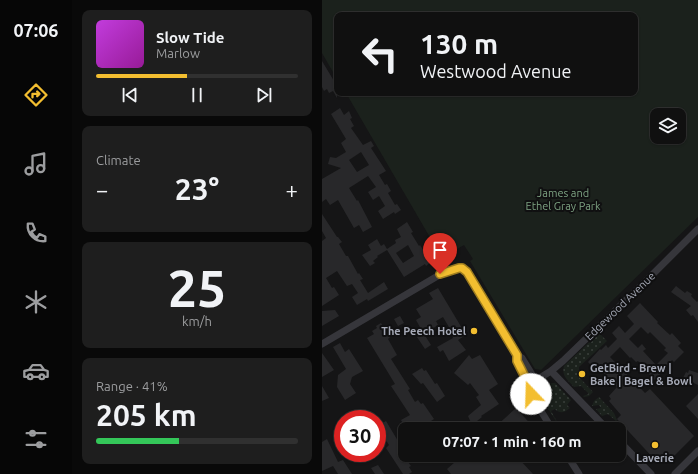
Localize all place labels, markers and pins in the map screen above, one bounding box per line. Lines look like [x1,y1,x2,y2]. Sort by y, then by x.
pin [423,233,457,274]
place label: The Peech Hotel [381,325,467,337]
marker: The Peech Hotel [469,326,479,336]
place label: GetBird - Brew | Bake | Bagel & Bowl [590,362,693,387]
marker: GetBird - Brew | Bake | Bagel & Bowl [577,369,587,379]
marker: Laverie [650,440,660,450]
place label: Laverie [636,452,674,464]

